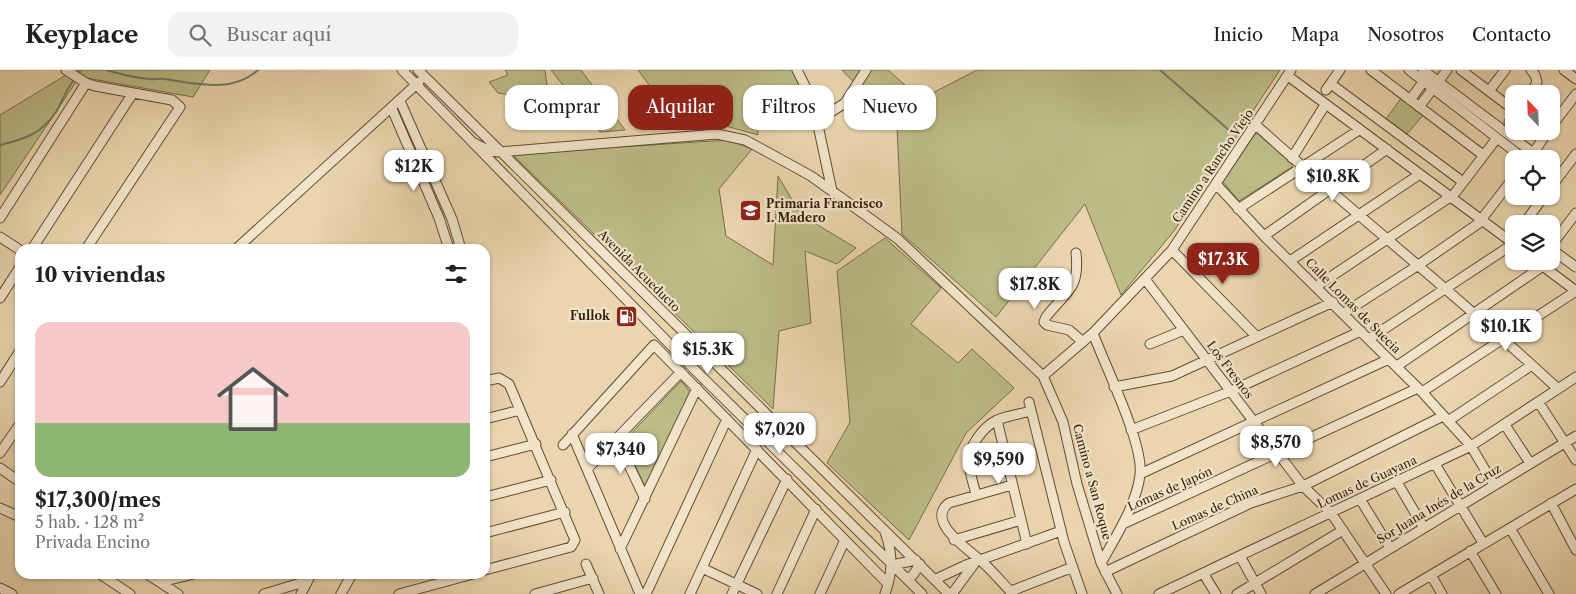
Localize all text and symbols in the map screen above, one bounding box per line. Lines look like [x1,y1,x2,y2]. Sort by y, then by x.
search box [168,12,518,57]
text: Keyplace [25,20,138,49]
icon: search [186,21,214,49]
text: Buscar aquí [226,23,331,46]
text: Inicio [1214,24,1263,46]
text: Mapa [1291,24,1339,46]
text: Nosotros [1367,24,1444,46]
text: Contacto [1472,24,1551,46]
chip: Comprar [505,85,618,130]
chip: Alquilar [628,85,733,130]
chip: Filtros [743,85,834,130]
chip: Nuevo [844,85,936,130]
north arrow [1505,85,1560,140]
map controls [1505,85,1560,270]
street label: Camino a Rancho Viejo [1169,106,1256,226]
pin: $12K [384,150,444,192]
button: locate [1505,150,1560,205]
text: $12K [395,156,433,176]
pin: $10.8K [1292,160,1374,202]
text: $10.8K [1306,166,1360,186]
place label: Primaria Francisco I. Madero [766,196,883,225]
school or university icon: Primaria Francisco I. Madero [738,199,762,223]
button: layers [1505,215,1560,270]
street label: Avenida Acueducto [594,226,684,315]
pin: $17.3K [1182,242,1264,285]
text: $17.3K [1198,249,1248,269]
street label: Calle Lomas de Suecia [1303,255,1405,357]
icon: filters [442,260,470,288]
text: 10 viviendas [35,262,166,287]
pin: $17.8K [994,268,1076,310]
text: $17.8K [1010,274,1060,294]
fuel station icon: Fullok [614,304,638,328]
place label: Fullok [570,308,611,323]
pin: $10.1K [1465,310,1547,352]
text: $10.1K [1481,316,1531,336]
pin: $15.3K [667,332,749,375]
street label: Los Fresnos [1204,338,1257,402]
text: $15.3K [682,339,734,359]
icon: home [208,354,298,444]
pin: $7,020 [739,412,821,455]
text: $7,020 [755,419,805,439]
street label: Camino a San Roque [1070,422,1115,542]
pin: $8,570 [1235,426,1317,468]
pin: $7,340 [580,432,662,475]
text: $8,570 [1251,432,1301,452]
text: $7,340 [596,439,646,459]
pin: $9,590 [958,442,1040,485]
text: $9,590 [974,449,1024,469]
street label: Lomas de Guayana [1315,452,1419,511]
street label: Sor Juana Inés de la Cruz [1374,460,1504,547]
street label: Lomas de Japón [1125,463,1215,514]
street label: Lomas de China [1169,482,1261,533]
text: $17,300/mes [35,487,161,512]
text: 5 hab. · 128 m² [35,512,144,532]
text: Privada Encino [35,532,150,552]

